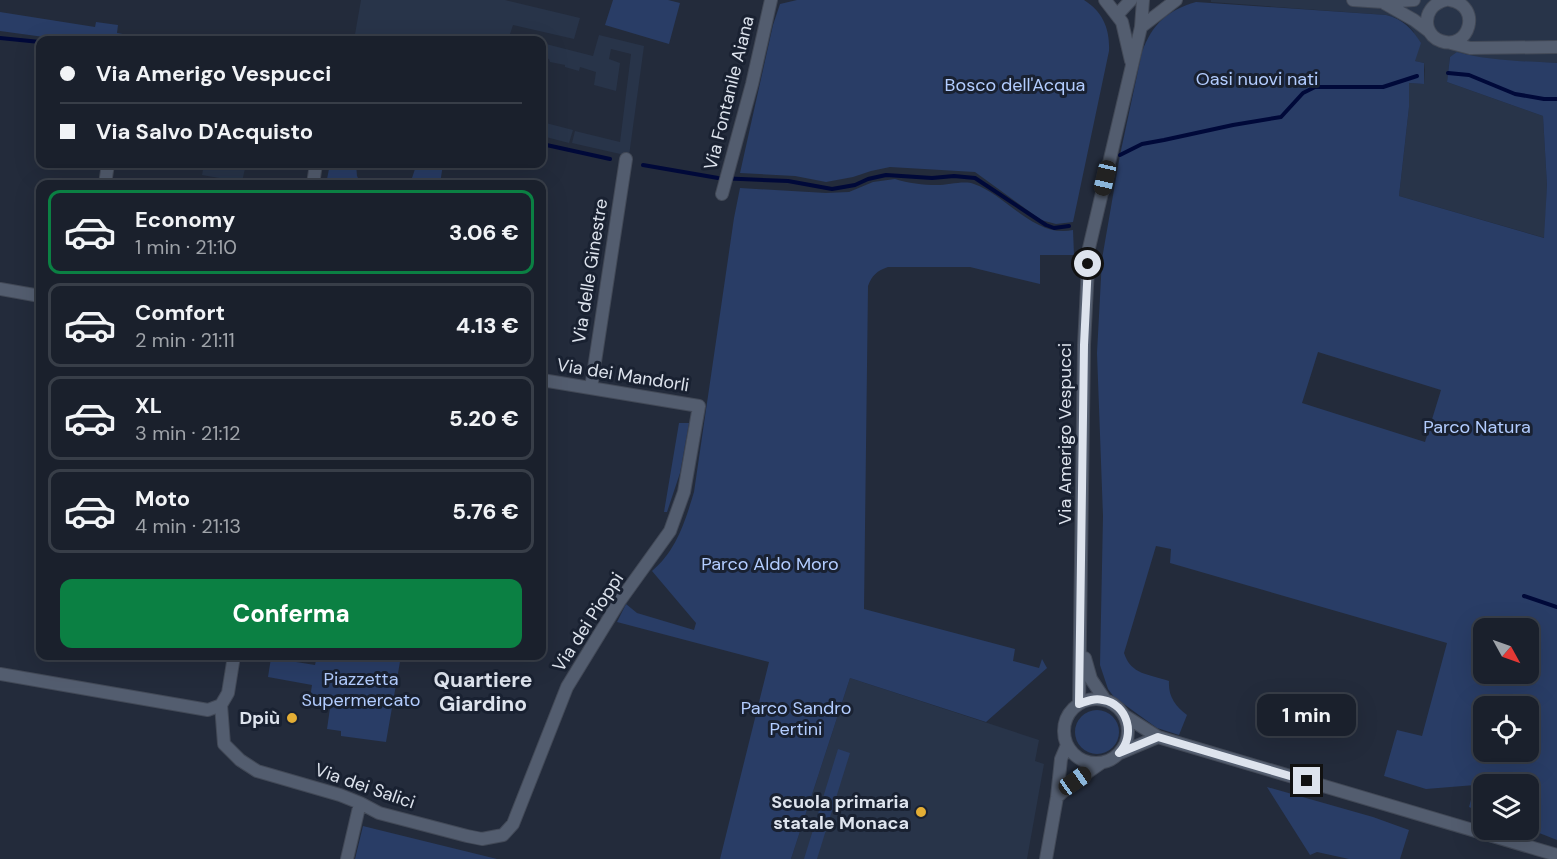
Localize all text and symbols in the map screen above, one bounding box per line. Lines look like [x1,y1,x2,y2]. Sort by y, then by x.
street label: Via Fontanile Aiana [698,13,760,173]
text: Via Amerigo Vespucci [96,59,331,88]
park label: Oasi nuovi nati [1196,67,1318,91]
park label: Bosco dell'Acqua [945,73,1085,97]
text: Via Salvo D'Acquisto [96,117,313,146]
car [1092,158,1118,198]
street label: Via delle Ginestre [567,197,613,345]
icon: car [63,205,117,259]
text: Economy [135,205,235,234]
text: 3.06 € [449,218,519,247]
text: 1 min · 21:10 [135,234,237,260]
route start [1074,250,1101,277]
icon: car [63,298,117,352]
text: Comfort [135,298,225,327]
text: 4.13 € [456,311,519,340]
text: 2 min · 21:11 [135,327,235,353]
street label: Via Amerigo Vespucci [1053,343,1077,525]
street label: Via dei Mandorli [555,353,691,397]
icon: car [63,391,117,445]
text: XL [135,391,162,420]
text: 5.20 € [449,404,519,433]
park label: Parco Natura [1423,415,1531,439]
text: 3 min · 21:12 [135,420,240,446]
icon: car [63,484,117,538]
text: Moto [135,484,190,513]
text: 5.76 € [452,497,519,526]
text: 4 min · 21:13 [135,513,241,539]
park label: Parco Aldo Moro [701,552,839,576]
street label: Via dei Pioppi [547,568,629,676]
button: Conferma [60,579,522,648]
north arrow [1473,618,1539,684]
map controls [1473,618,1539,840]
district label: Quartiere Giardino [434,666,532,718]
park label: Piazzetta Supermercato [302,667,420,712]
callout: 1 min [1258,694,1356,736]
park label: Parco Sandro Pertini [741,696,851,741]
button: locate [1473,696,1539,762]
text: 1 min [1282,702,1331,728]
place label: Dpiù [239,706,280,730]
marker: Dpiù [285,711,299,725]
street label: Via dei Salici [312,758,418,814]
car [1055,763,1095,799]
route end [1293,767,1320,794]
button: layers [1473,774,1539,840]
place label: Scuola primaria statale Monaca [771,790,909,835]
marker: Scuola primaria statale Monaca [914,805,928,819]

